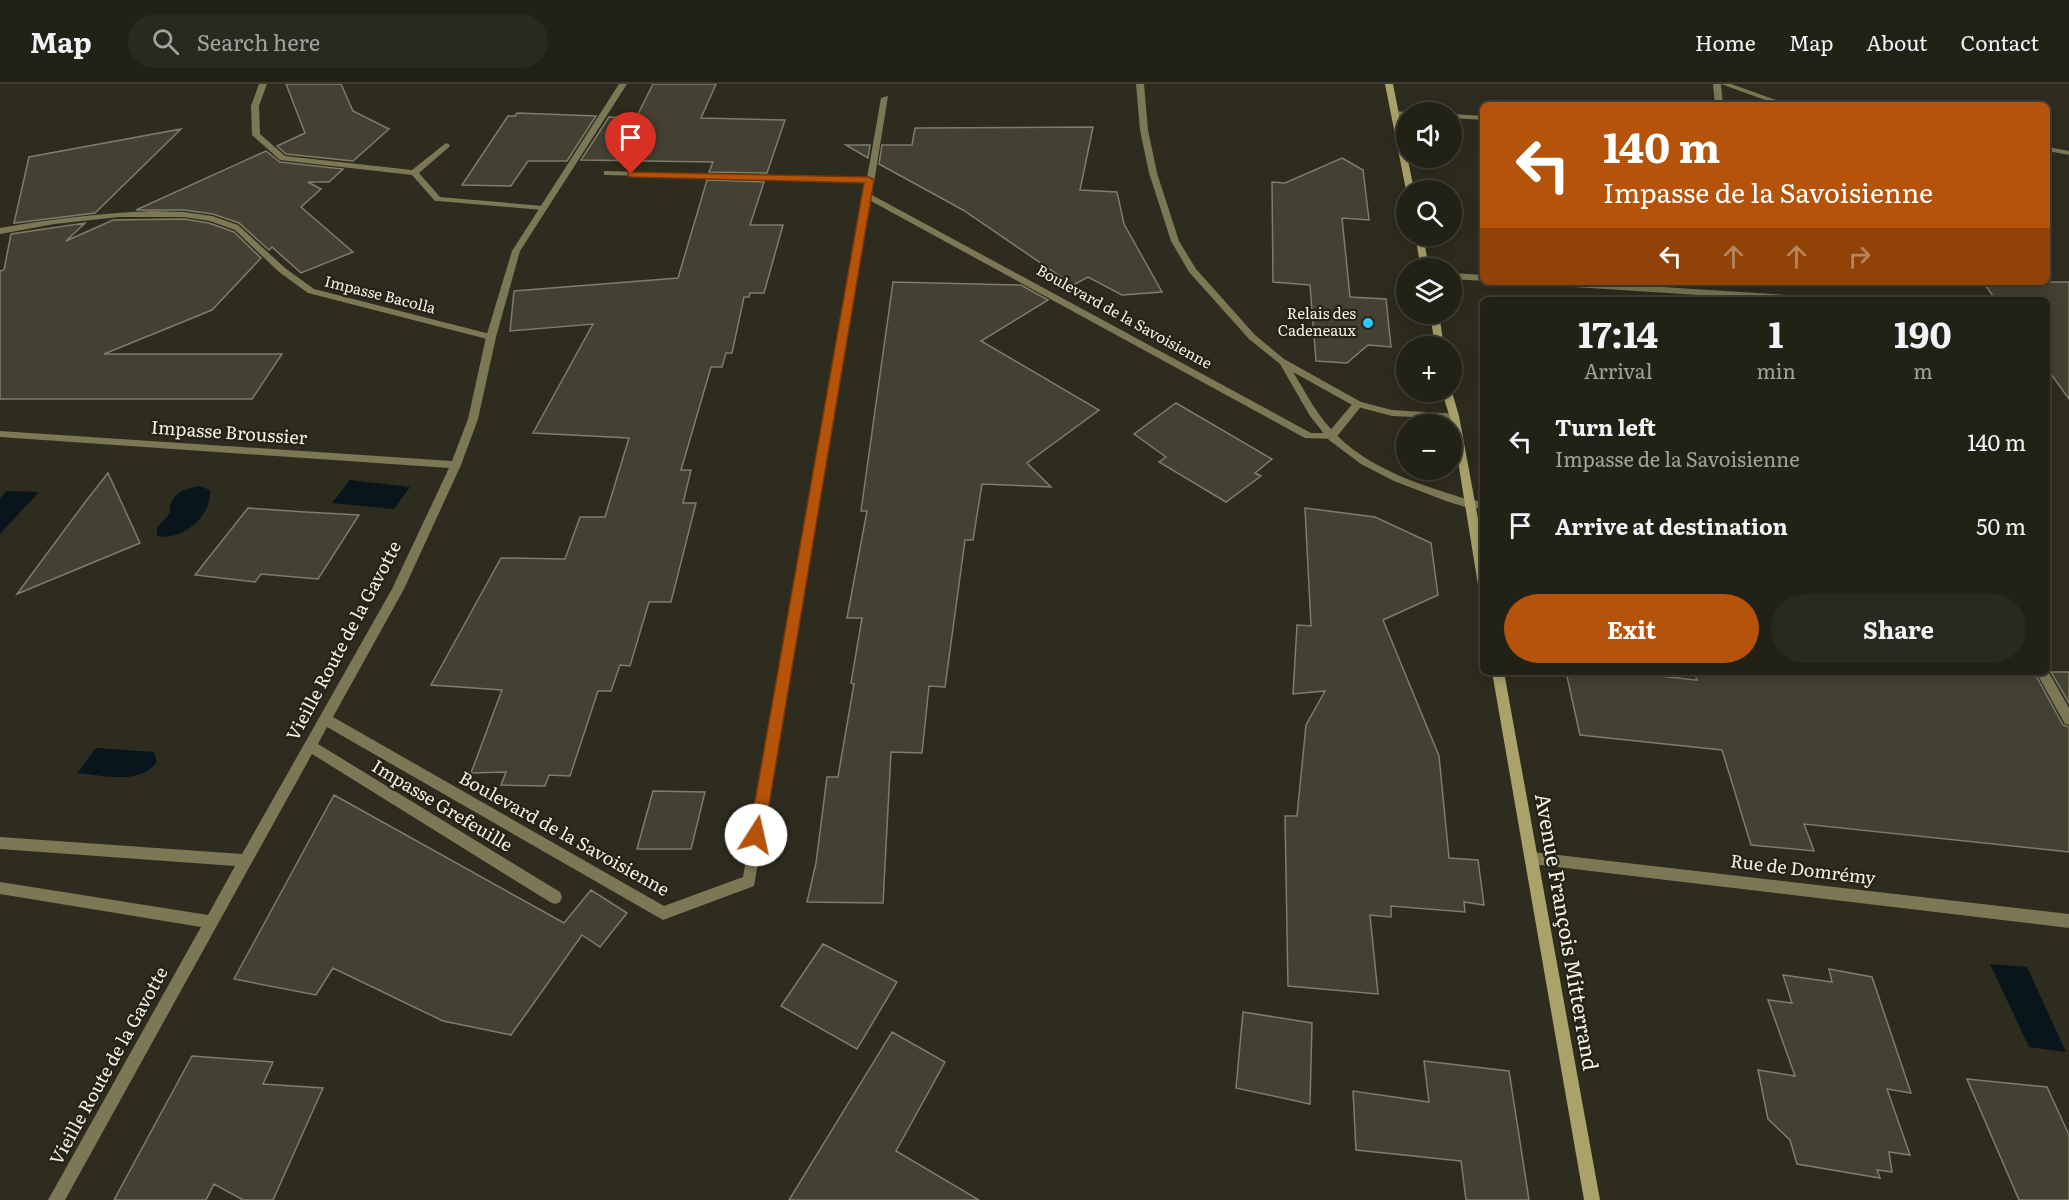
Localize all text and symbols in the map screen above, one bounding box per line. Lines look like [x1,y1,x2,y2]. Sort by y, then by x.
search box [128,14,548,68]
text: Map [30,20,92,62]
icon: search [149,25,182,58]
text: Search here [197,25,320,58]
text: Home [1695,26,1756,57]
text: Map [1789,26,1833,57]
text: About [1866,26,1928,57]
text: Contact [1961,26,2039,57]
map controls [1396,102,1462,480]
button: sound [1396,102,1462,168]
pin [605,112,656,174]
text: 140 m [1603,114,1720,176]
icon: arrive [614,121,647,154]
icon: left [1504,126,1582,204]
text: Impasse de la Savoisienne [1603,171,1933,211]
button: search [1396,180,1462,246]
icon: left [1654,240,1687,273]
icon: ahead [1717,240,1750,273]
icon: ahead [1780,240,1813,273]
icon: right [1843,240,1876,273]
street label: Boulevard de la Savoisienne [1033,258,1217,374]
button: layers [1396,258,1462,324]
street label: Impasse Bacolla [322,269,439,319]
place label: Relais des Cadeneaux [1278,301,1356,341]
text: 17:14 [1578,306,1658,359]
text: 1 [1769,306,1784,359]
text: 190 [1894,306,1952,359]
marker: Relais des Cadeneaux [1361,316,1375,330]
button: + [1396,336,1462,402]
text: Arrival [1584,355,1652,385]
text: min [1756,355,1796,385]
text: m [1913,355,1933,385]
text: Turn left [1555,410,1656,443]
street label: Impasse Broussier [150,413,309,450]
button: − [1396,414,1462,480]
icon: left [1504,425,1537,458]
text: 140 m [1967,425,2026,458]
text: Impasse de la Savoisienne [1555,443,1800,473]
icon: arrive [1504,509,1537,542]
text: Arrive at destination [1555,509,1788,542]
text: 50 m [1976,509,2026,542]
street label: Vieille Route de la Gavotte [278,535,407,745]
button: Exit [1504,594,1759,663]
button: Share [1771,594,2026,663]
street label: Impasse Grefeuille [367,752,518,858]
street label: Boulevard de la Savoisienne [454,763,675,902]
street label: Avenue François Mitterrand [1529,791,1608,1073]
position arrow [724,803,788,867]
street label: Rue de Domrémy [1729,846,1878,891]
street label: Vieille Route de la Gavotte [42,961,174,1169]

